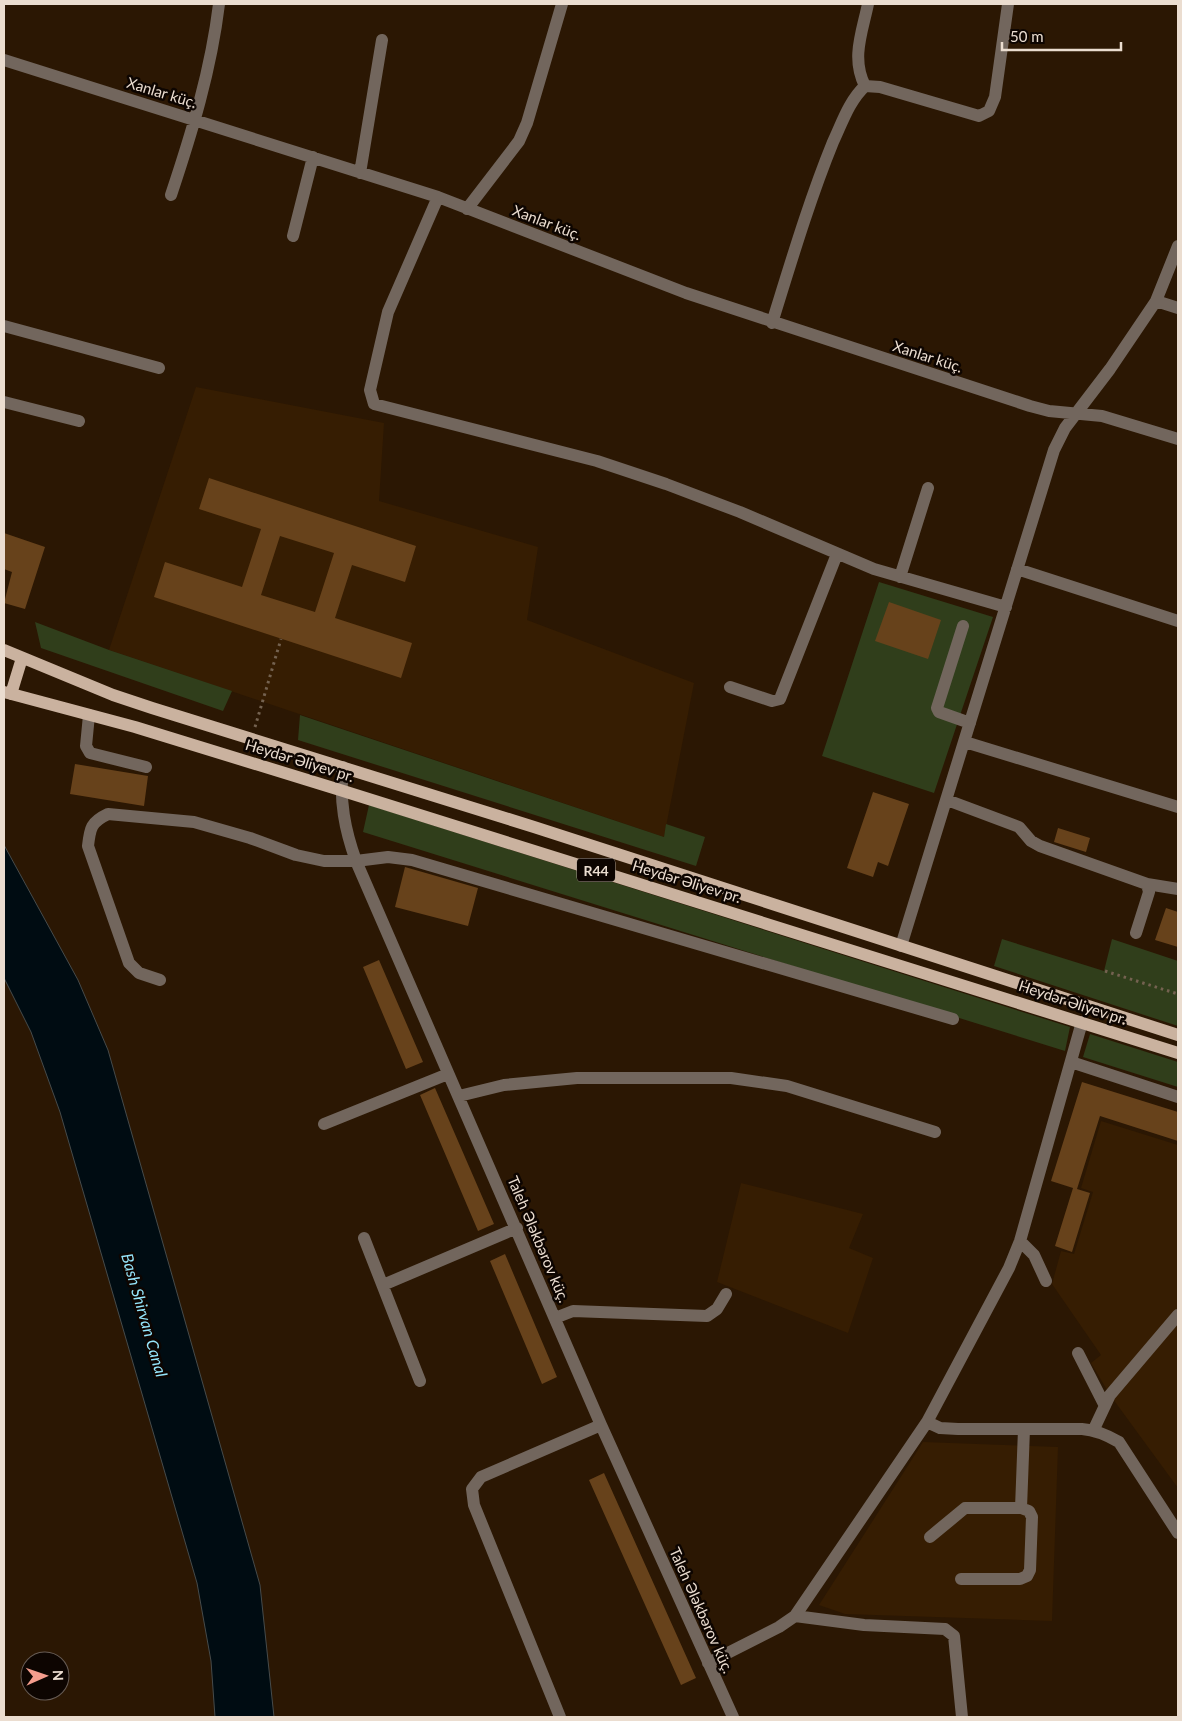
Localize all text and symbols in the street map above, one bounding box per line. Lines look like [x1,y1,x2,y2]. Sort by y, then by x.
scale bar [1002,20,1121,52]
text: 50 m [1010,27,1044,45]
street label: Xanlar küç. [125,73,199,111]
street label: Xanlar küç. [510,201,584,243]
street label: Xanlar küç. [891,336,965,376]
street label: Heydər Əliyev pr. [243,735,357,785]
street label: Heydər Əliyev pr. [630,856,744,906]
road number: R44 [577,858,615,882]
street label: Heydər Əliyev pr. [1017,976,1129,1028]
street label: Taleh Ələkbərov küç. [504,1173,574,1305]
water label: Bash Shirvan Canal [118,1251,172,1380]
street label: Taleh Ələkbərov küç. [666,1544,738,1676]
north arrow [20,1651,70,1701]
text: N [50,1670,67,1681]

